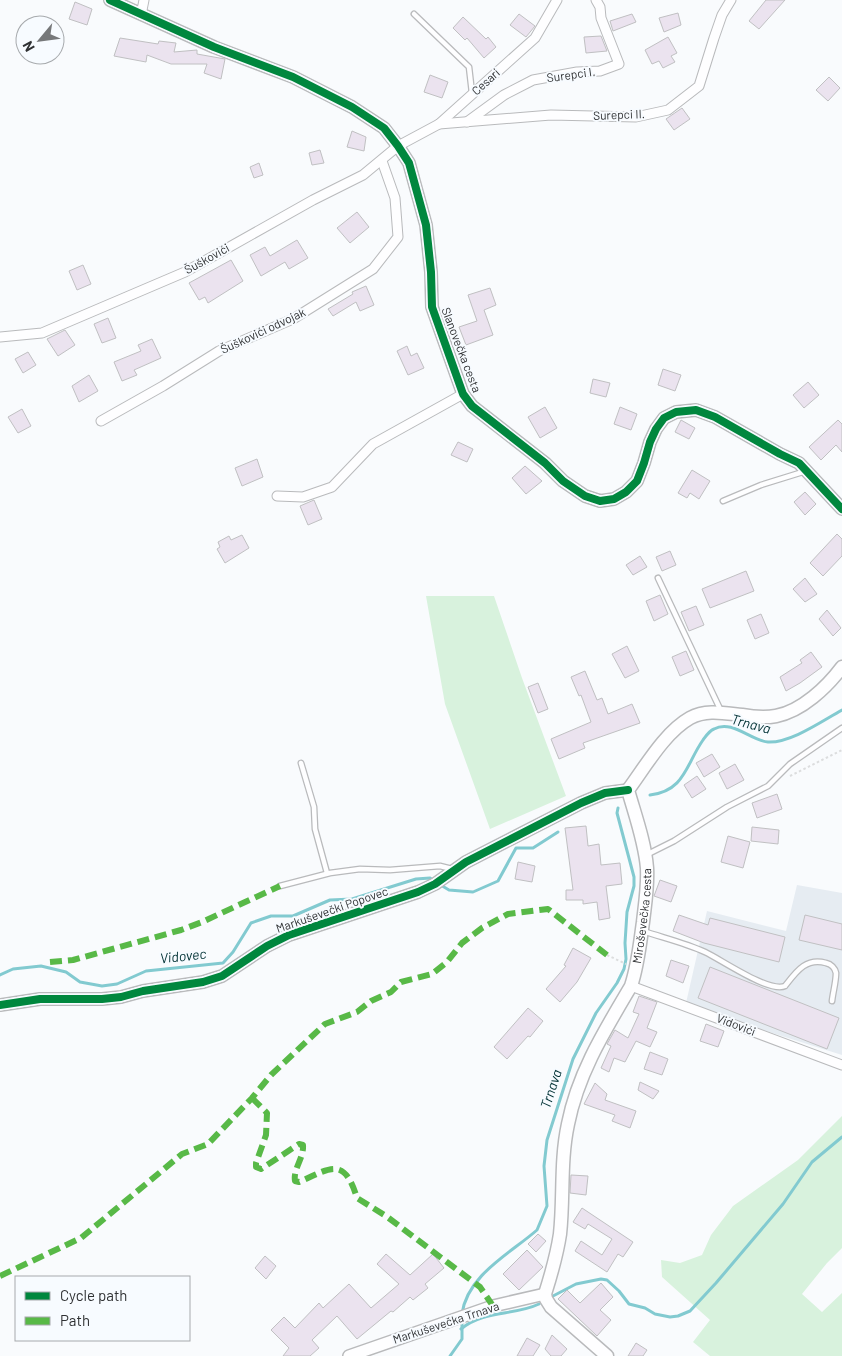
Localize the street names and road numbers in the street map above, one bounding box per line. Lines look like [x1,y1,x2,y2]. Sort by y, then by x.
street label: Surepci I. [546,64,596,84]
street label: Cesari [468,65,502,97]
street label: Surepci II. [593,106,645,122]
street label: Šuškovići [182,240,232,276]
street label: Šuškovići odvojak [218,304,307,356]
street label: Slanovečka cesta [439,305,485,394]
street label: Miroševečka cesta [629,868,653,965]
street label: Markuševečki Popovec [274,883,390,935]
street label: Vidovići [715,1010,758,1038]
street label: Markuševečka Trnava [391,1298,501,1346]

